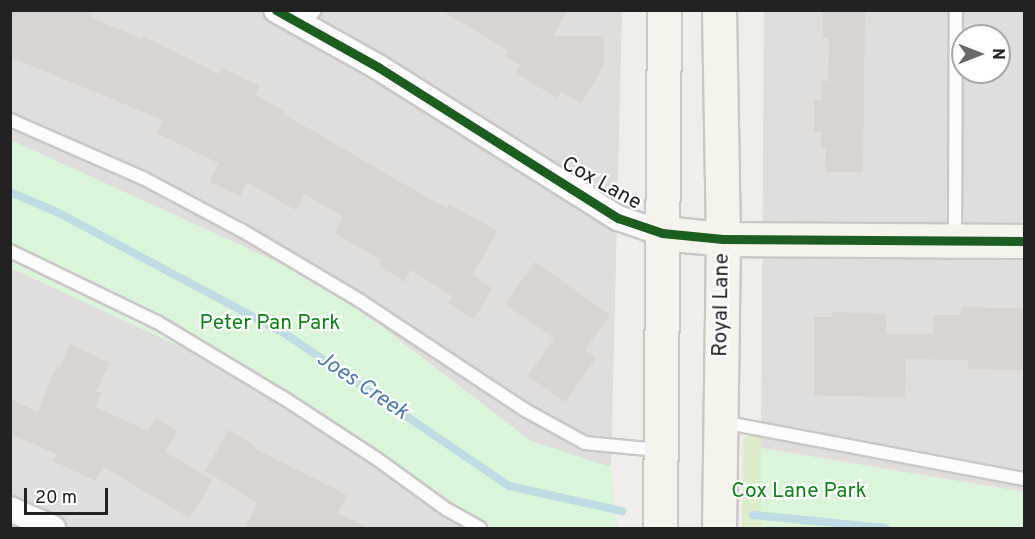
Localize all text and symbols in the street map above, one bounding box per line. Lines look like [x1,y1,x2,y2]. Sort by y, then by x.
north arrow [951,24,1011,84]
text: N [987,48,1007,60]
street label: Cox Lane [557,152,645,216]
street label: Royal Lane [708,253,736,357]
park label: Peter Pan Park [200,311,340,337]
water label: Joes Creek [311,346,413,426]
scale bar [27,476,111,514]
park label: Cox Lane Park [731,479,867,505]
text: 20 m [35,487,77,510]

